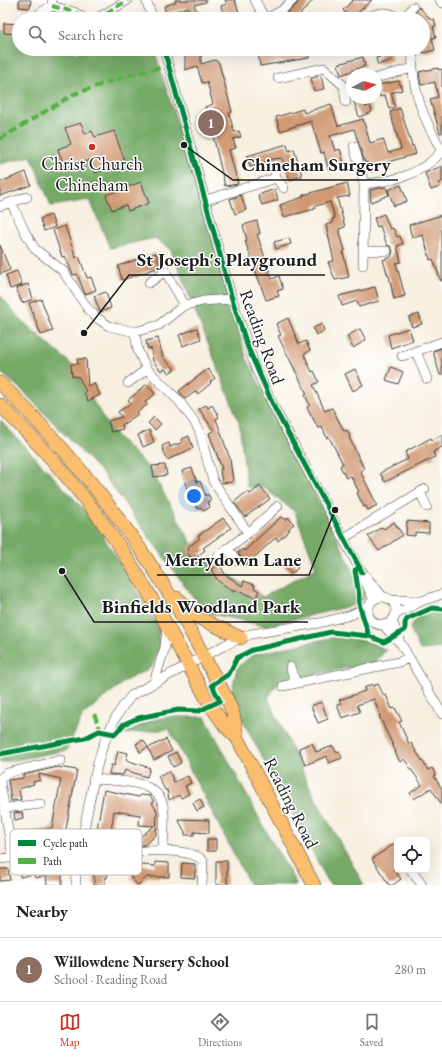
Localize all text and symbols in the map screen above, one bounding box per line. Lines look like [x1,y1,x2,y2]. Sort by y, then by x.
search box [12,12,430,56]
icon: search [26,23,48,45]
text: Search here [58,25,123,44]
north arrow [346,68,382,104]
pin: 1 [198,108,224,138]
marker: Christ Church Chineham [87,142,97,152]
callout: Chineham Surgery [233,149,398,180]
place label: Christ Church Chineham [41,152,143,196]
text: Chineham Surgery [241,152,391,177]
callout: St Joseph's Playground [129,244,325,275]
text: St Joseph's Playground [137,247,318,272]
street label: Reading Road [235,286,291,388]
your location [184,486,204,506]
callout: Merrydown Lane [157,544,309,575]
text: Merrydown Lane [165,547,301,572]
callout: Binfields Woodland Park [94,591,308,622]
text: Binfields Woodland Park [102,594,301,619]
street label: Reading Road [259,753,325,853]
legend [10,829,142,875]
text: Cycle path [43,836,88,850]
map controls [394,837,430,873]
button: locate [394,837,430,873]
text: Path [43,854,62,868]
text: Nearby [16,900,68,922]
text: Willowdene Nursery School [54,952,229,971]
text: 1 [26,961,32,978]
text: 280 m [395,961,426,978]
text: School · Reading Road [54,971,167,988]
tab: Map [59,1011,81,1049]
tab: Directions [198,1011,242,1049]
tab: Saved [360,1011,383,1049]

